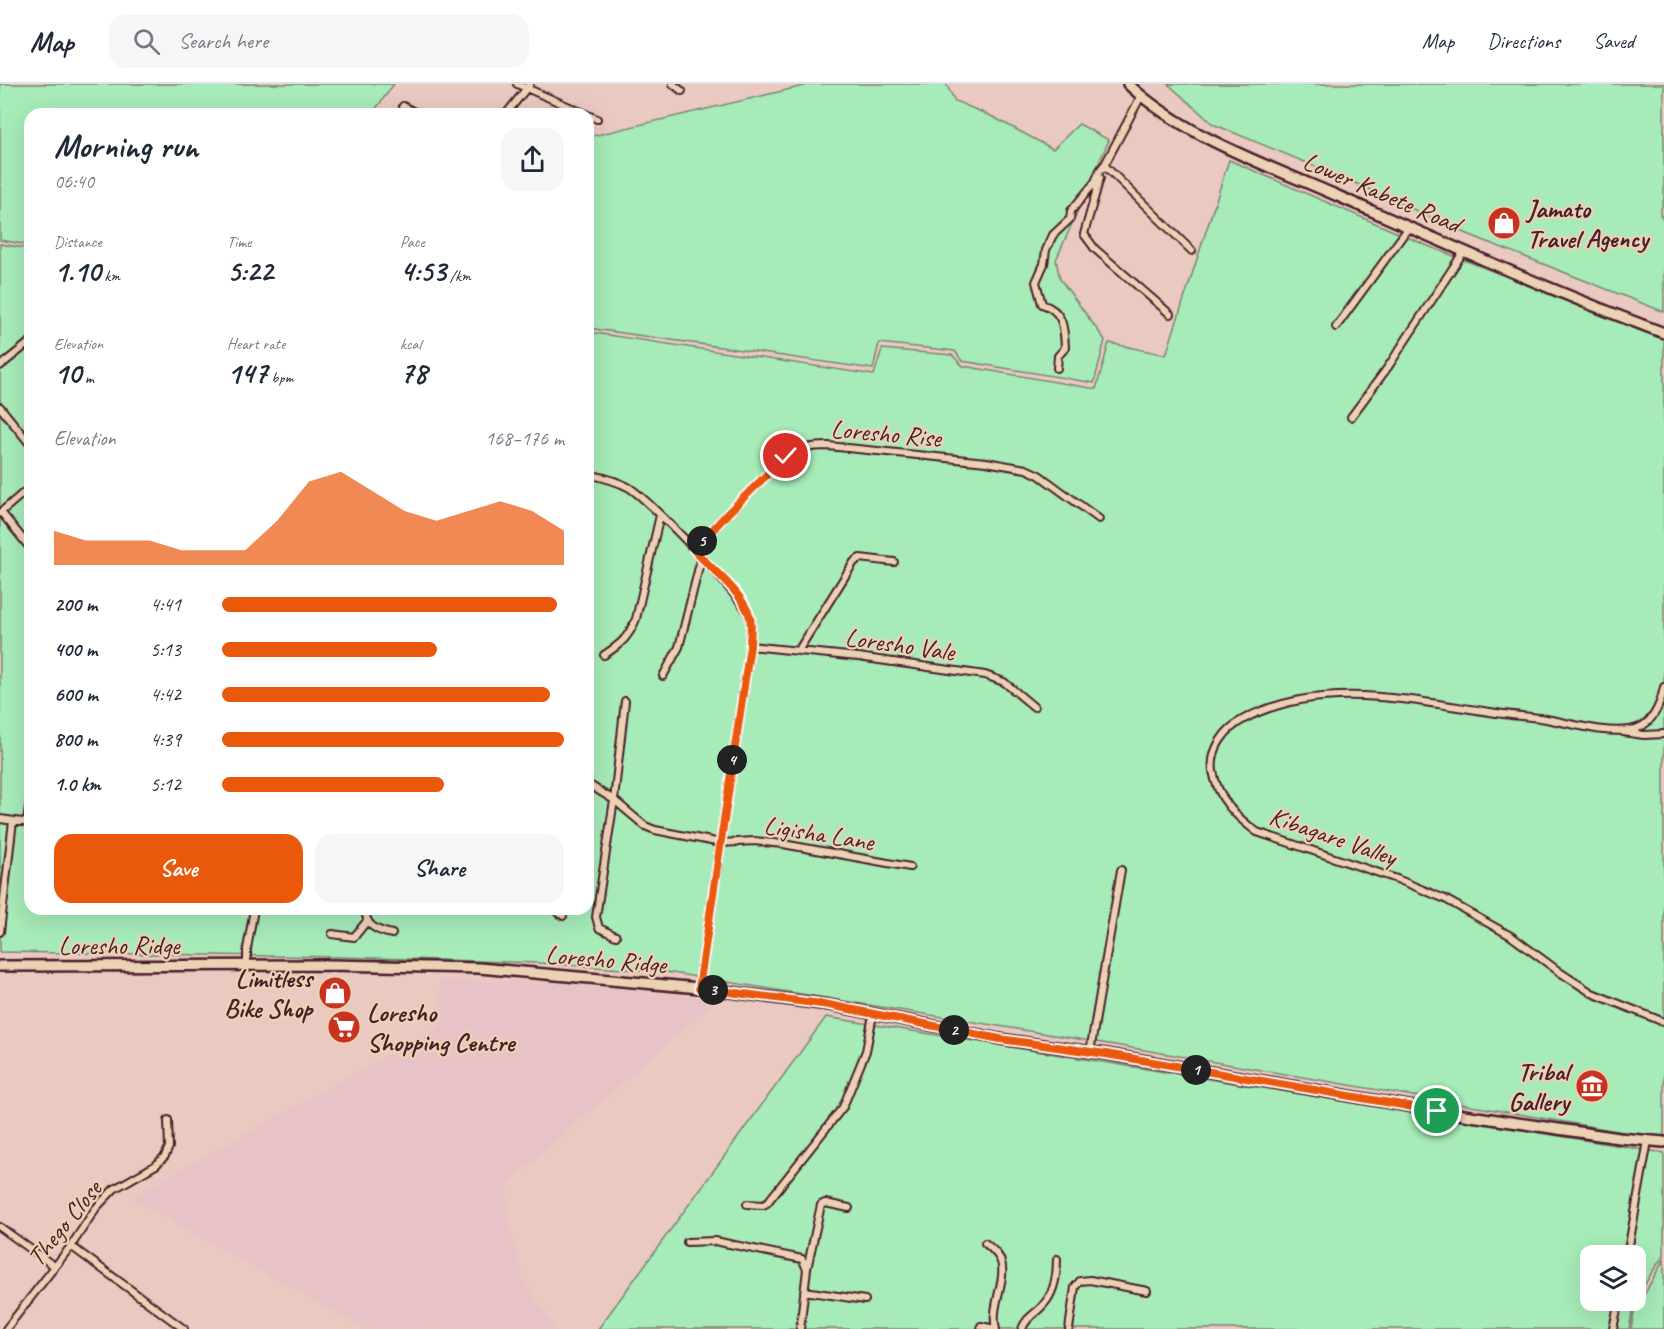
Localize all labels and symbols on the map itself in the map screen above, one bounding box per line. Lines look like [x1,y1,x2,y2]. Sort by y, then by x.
street label: Lower Kabete Road [1298,144,1469,242]
place label: Jamato Travel Agency [1525,192,1651,255]
shop icon: Jamato Travel Agency [1486,205,1522,241]
street label: Loresho Rise [830,412,944,455]
pin [760,430,811,481]
pin: 5 [687,526,717,556]
street label: Loresho Vale [843,621,958,669]
pin: 4 [717,745,747,775]
street label: Kibagare Valley [1265,799,1403,874]
street label: Ligisha Lane [762,809,878,859]
street label: Loresho Ridge [59,929,181,962]
street label: Loresho Ridge [544,938,669,981]
place label: Limitless Bike Shop [224,962,315,1025]
shop icon: Limitless Bike Shop [317,975,353,1011]
pin: 3 [698,975,728,1005]
place label: Loresho Shopping Centre [367,996,517,1059]
supermarket icon: Loresho Shopping Centre [326,1009,362,1045]
pin: 2 [939,1015,969,1045]
pin: 1 [1181,1055,1211,1085]
place label: Tribal Gallery [1508,1055,1574,1118]
museum icon: Tribal Gallery [1574,1068,1610,1104]
pin [1411,1085,1462,1136]
street label: Thego Close [20,1172,111,1273]

